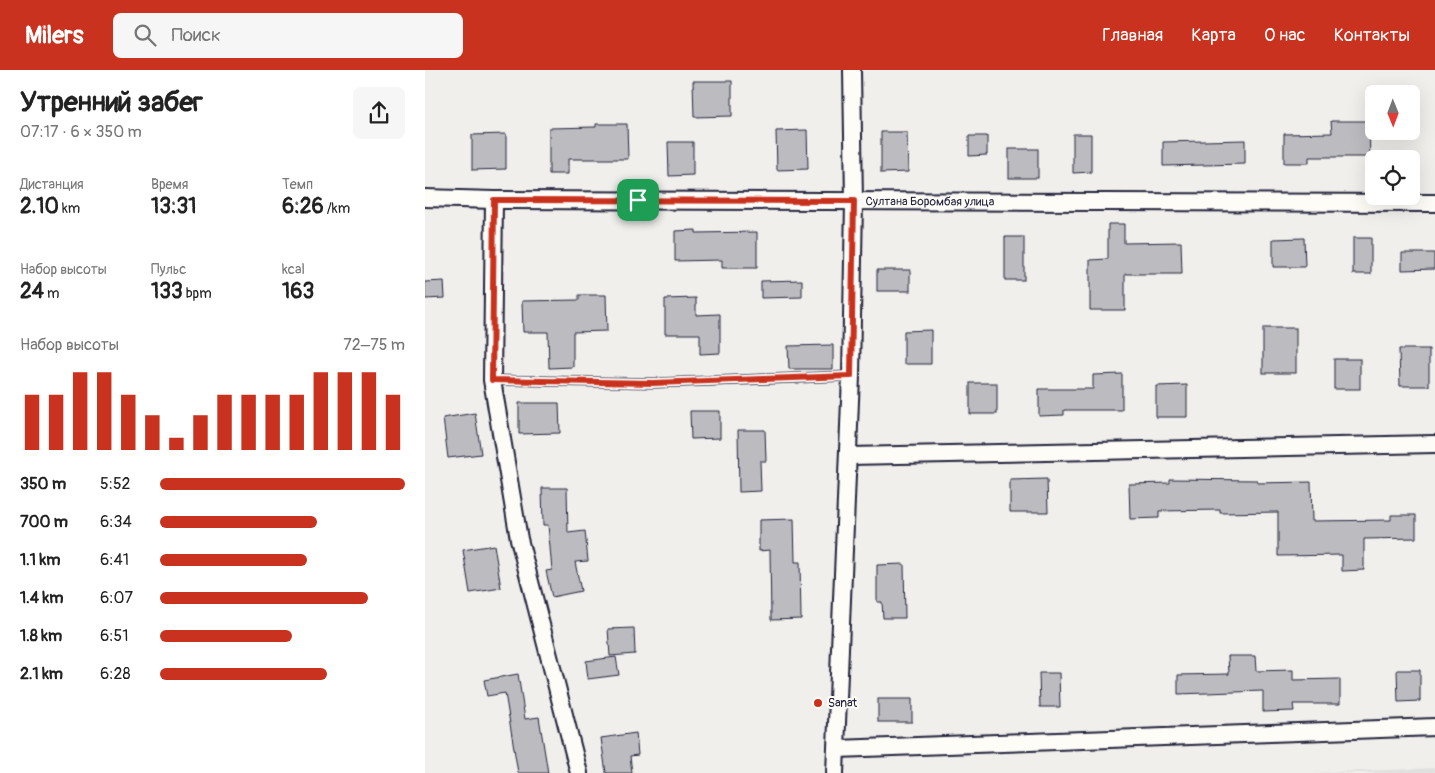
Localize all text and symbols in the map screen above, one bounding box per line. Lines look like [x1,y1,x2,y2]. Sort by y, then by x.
search box [113,13,463,58]
text: Milers [25,21,83,50]
icon: search [131,21,159,49]
text: Поиск [171,23,221,47]
text: Главная [1102,24,1163,47]
text: Карта [1191,24,1236,47]
text: О нас [1264,24,1306,47]
text: Контакты [1334,24,1410,47]
text: Утренний забег [20,85,203,120]
north arrow [1365,85,1420,140]
map controls [1365,85,1420,205]
button: share [353,87,405,139]
text: 07:17 · 6 × 350 m [20,122,142,142]
button: locate [1365,150,1420,205]
text: Дистанция [20,176,84,193]
text: Время [151,176,188,193]
text: Темп [282,176,313,193]
pin [617,179,659,221]
icon: arrive [624,186,652,214]
text: 2.10 [20,193,59,220]
text: 13:31 [151,193,196,220]
text: 6:26 [282,193,324,220]
street label: Султана Боромбая улица [865,194,995,209]
text: km [59,200,80,217]
text: /km [324,200,350,217]
text: Набор высоты [20,261,107,278]
text: Пульс [151,261,186,278]
text: kcal [282,261,305,278]
text: 24 [20,278,44,305]
text: 133 [151,278,183,305]
text: 163 [282,278,314,305]
text: m [44,285,59,302]
text: bpm [183,285,212,302]
text: Набор высоты [20,335,119,355]
text: 72–75 m [343,335,405,355]
text: 350 m [20,474,66,494]
text: 5:52 [100,474,131,494]
text: 700 m [20,512,68,532]
text: 6:34 [100,512,132,532]
text: 1.1 km [20,550,60,570]
text: 6:41 [100,550,129,570]
text: 1.4 km [20,588,63,608]
text: 6:07 [100,588,133,608]
text: 1.8 km [20,626,62,646]
text: 6:51 [100,626,129,646]
text: 2.1 km [20,664,63,684]
text: 6:28 [100,664,131,684]
place label: Sanat [828,696,857,711]
marker: Sanat [812,697,824,709]

